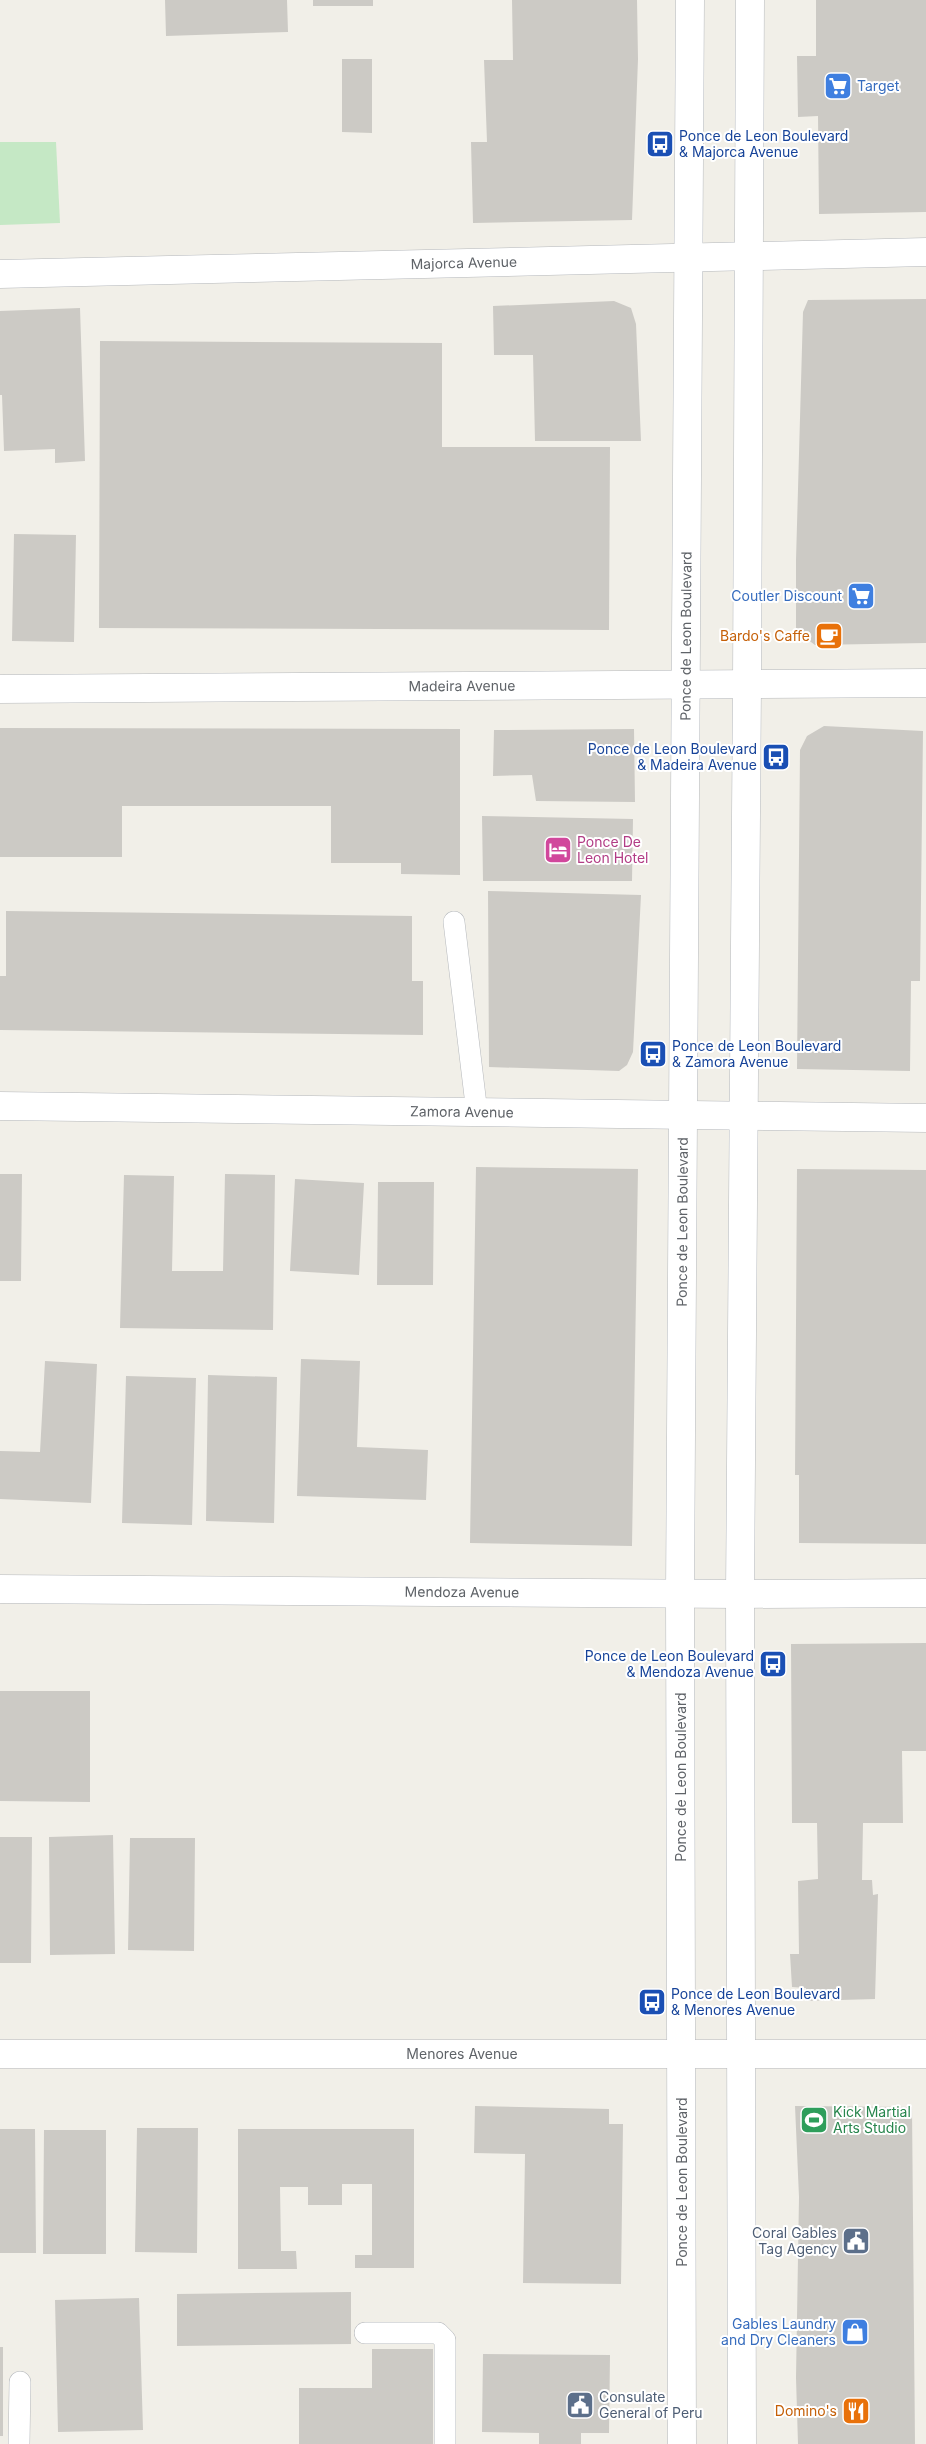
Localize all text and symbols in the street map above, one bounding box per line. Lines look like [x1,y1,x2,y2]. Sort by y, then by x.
supermarket icon: Target [823,71,853,101]
place label: Target [857,77,900,94]
place label: Ponce de Leon Boulevard & Majorca Avenue [679,127,848,160]
bus stop icon: Ponce de Leon Boulevard & Majorca Avenue [645,129,675,159]
street label: Majorca Avenue [410,253,517,272]
street label: Ponce de Leon Boulevard [676,551,695,721]
supermarket icon: Coutler Discount [846,581,876,611]
place label: Coutler Discount [731,587,842,604]
cafe icon: Bardo's Caffe [814,621,844,651]
place label: Bardo's Caffe [720,627,810,644]
street label: Madeira Avenue [408,677,516,694]
place label: Ponce de Leon Boulevard & Madeira Avenue [588,740,757,773]
bus stop icon: Ponce de Leon Boulevard & Madeira Avenue [761,742,791,772]
place label: Ponce De Leon Hotel [577,833,648,866]
hotel icon: Ponce De Leon Hotel [543,835,573,865]
place label: Ponce de Leon Boulevard & Zamora Avenue [672,1037,841,1070]
bus stop icon: Ponce de Leon Boulevard & Zamora Avenue [638,1039,668,1069]
street label: Zamora Avenue [410,1102,514,1121]
street label: Ponce de Leon Boulevard [673,1137,691,1307]
street label: Mendoza Avenue [405,1583,519,1601]
place label: Ponce de Leon Boulevard & Mendoza Avenue [585,1647,754,1680]
bus stop icon: Ponce de Leon Boulevard & Mendoza Avenue [758,1649,788,1679]
street label: Ponce de Leon Boulevard [672,1692,689,1862]
place label: Ponce de Leon Boulevard & Menores Avenue [671,1985,840,2018]
bus stop icon: Ponce de Leon Boulevard & Menores Avenue [637,1987,667,2017]
street label: Menores Avenue [406,2045,518,2062]
street label: Ponce de Leon Boulevard [673,2097,690,2267]
place label: Kick Martial Arts Studio [833,2103,911,2136]
sports icon: Kick Martial Arts Studio [799,2105,829,2135]
place label: Coral Gables Tag Agency [752,2224,837,2257]
public building icon: Coral Gables Tag Agency [841,2226,871,2256]
place label: Gables Laundry and Dry Cleaners [721,2315,836,2348]
shop icon: Gables Laundry and Dry Cleaners [840,2317,870,2347]
place label: Consulate General of Peru [599,2388,703,2421]
public building icon: Consulate General of Peru [565,2390,595,2420]
restaurant icon: Domino's [841,2396,871,2426]
place label: Domino's [775,2402,837,2419]

